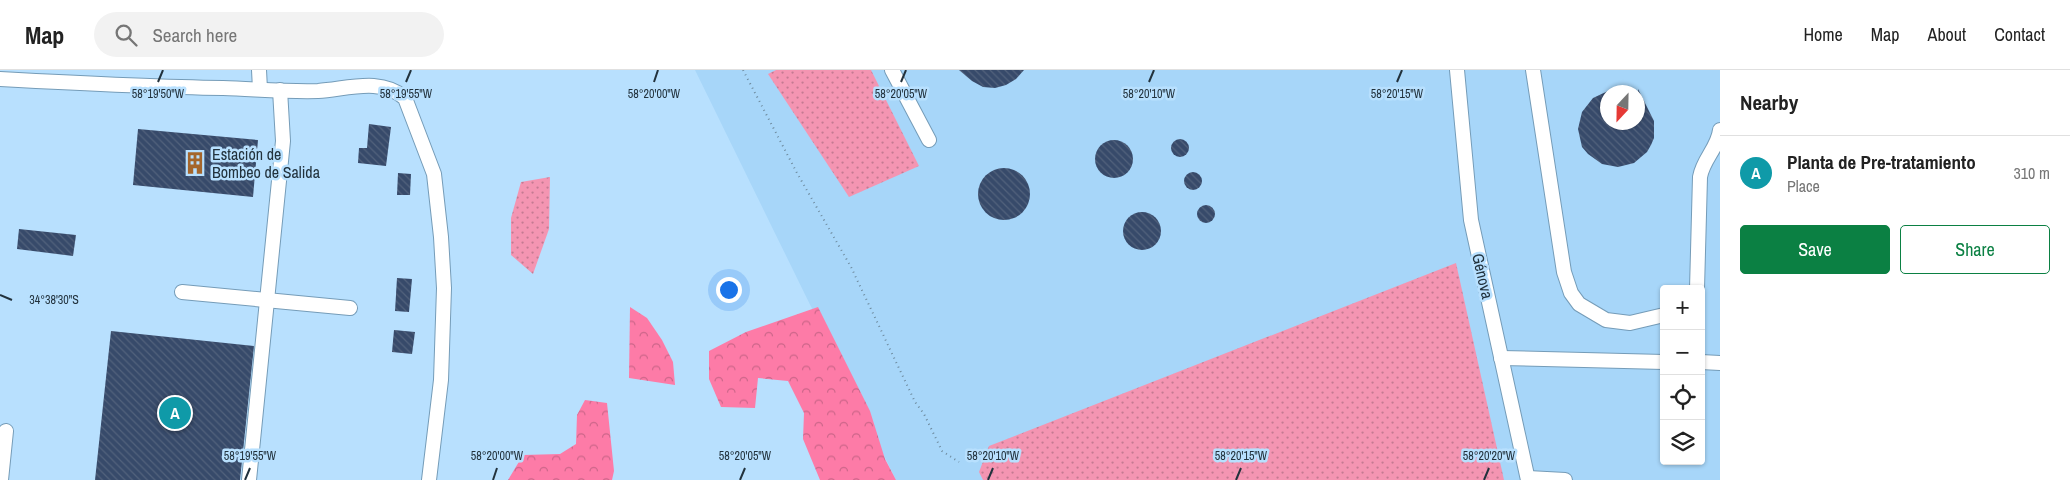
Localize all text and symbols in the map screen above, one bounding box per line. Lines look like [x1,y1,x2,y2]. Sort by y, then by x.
search box [94,12,444,57]
text: Map [25,19,64,51]
icon: search [112,21,140,49]
text: Search here [152,22,237,48]
text: Home [1803,22,1843,47]
text: Map [1871,22,1900,47]
text: About [1928,22,1966,47]
text: Contact [1994,22,2045,47]
north arrow [1600,85,1645,130]
text: 58°19'50"W [132,86,185,102]
text: 58°19'55"W [380,86,433,102]
text: 58°20'00"W [628,86,681,102]
text: 58°20'05"W [875,86,928,102]
text: 58°20'10"W [1123,86,1176,102]
text: 58°20'15"W [1371,86,1424,102]
text: Nearby [1740,88,1798,117]
place label: Estación de Bombeo de Salida [212,143,321,183]
text: Planta de Pre-tratamiento [1787,149,1976,175]
building icon: Estación de Bombeo de Salida [182,150,208,176]
text: A [1751,162,1761,184]
text: 310 m [2014,162,2050,184]
text: Place [1787,175,1820,197]
button: Save [1740,225,1890,274]
button: Share [1900,225,2050,274]
street label: Génova [1467,251,1499,302]
your location [716,277,742,303]
map controls [1660,285,1705,465]
button: + [1660,285,1705,330]
text: 34°38'30"S [29,292,79,308]
button: − [1660,330,1705,375]
button: locate [1660,375,1705,420]
pin: A [159,394,191,432]
button: layers [1660,420,1705,465]
text: 58°19'55"W [224,448,277,464]
text: 58°20'00"W [471,448,524,464]
text: 58°20'05"W [719,448,772,464]
text: 58°20'10"W [967,448,1020,464]
text: 58°20'15"W [1215,448,1268,464]
text: 58°20'20"W [1463,448,1516,464]

